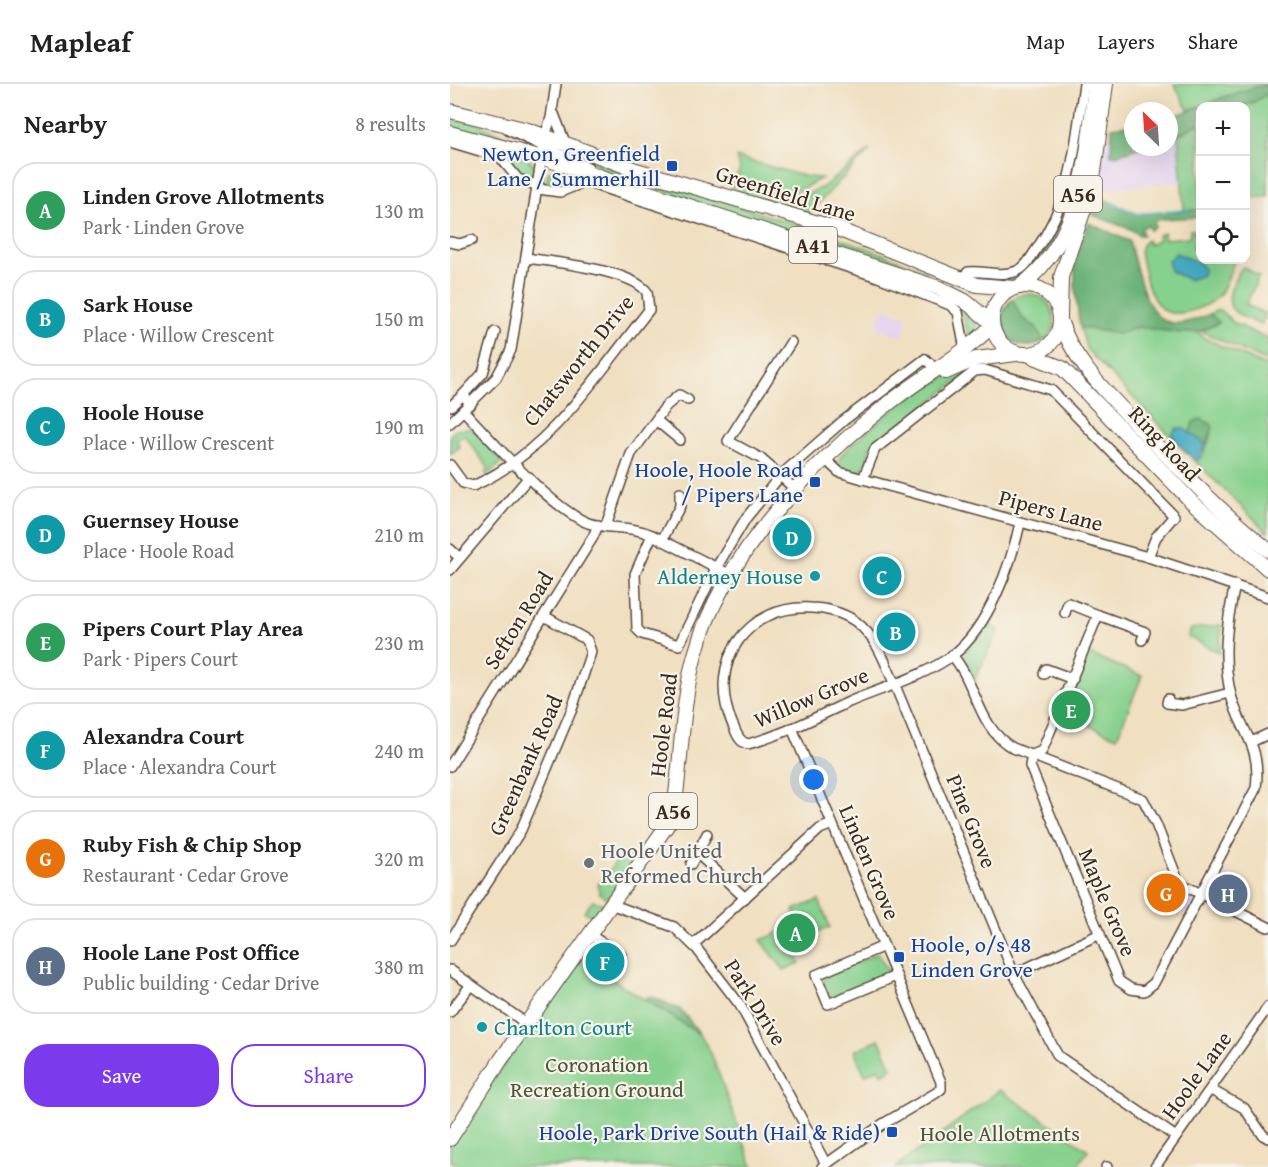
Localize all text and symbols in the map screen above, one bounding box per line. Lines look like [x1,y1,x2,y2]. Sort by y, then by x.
text: Mapleaf [30,21,131,62]
text: Map [1026,26,1065,57]
text: Layers [1098,26,1155,57]
text: Share [1188,26,1238,57]
north arrow [1124,102,1178,156]
map controls [1196,102,1250,264]
button: + [1196,102,1250,156]
text: Nearby [24,104,107,143]
text: 8 results [355,109,426,138]
place label: Newton, Greenfield Lane / Summerhill [482,137,660,194]
button: − [1196,156,1250,210]
street label: Greenfield Lane [712,157,860,229]
marker: Newton, Greenfield Lane / Summerhill [665,159,679,173]
road number: A56 [1054,176,1102,212]
text: Linden Grove Allotments [83,180,325,212]
text: A [39,196,52,225]
text: 130 m [374,196,424,225]
button: locate [1196,210,1250,264]
text: Park · Linden Grove [83,212,244,241]
road number: A41 [789,227,837,263]
street label: Chatsworth Drive [515,287,641,433]
text: Sark House [83,288,193,320]
text: B [39,304,52,333]
text: 150 m [374,304,424,333]
text: Place · Willow Crescent [83,320,274,349]
text: Hoole House [83,396,204,428]
street label: Ring Road [1122,398,1209,488]
text: C [40,412,51,441]
text: 190 m [374,412,424,441]
text: Place · Willow Crescent [83,428,274,457]
place label: Hoole, Hoole Road / Pipers Lane [635,453,803,510]
marker: Hoole, Hoole Road / Pipers Lane [808,475,822,489]
street label: Pipers Lane [995,481,1107,539]
text: Guernsey House [83,504,239,536]
pin: D [772,514,812,560]
text: D [39,520,52,549]
text: 210 m [374,520,424,549]
text: Place · Hoole Road [83,536,234,565]
pin: C [862,554,902,598]
place label: Alderney House [657,560,803,592]
street label: Sefton Road [475,565,561,675]
marker: Alderney House [808,569,822,583]
pin: B [876,610,916,654]
text: Pipers Court Play Area [83,612,303,644]
text: E [40,628,51,657]
text: 230 m [374,628,424,657]
text: Park · Pipers Court [83,644,238,673]
street label: Willow Grove [749,658,873,736]
street label: Hoole Road [641,671,685,779]
pin: E [1052,688,1090,732]
street label: Greenbank Road [480,689,570,840]
text: Alexandra Court [83,720,244,752]
text: F [40,736,51,765]
text: 240 m [374,736,424,765]
text: Place · Alexandra Court [83,752,277,781]
your location [799,765,828,794]
street label: Pine Grove [939,769,1005,873]
road number: A56 [649,793,697,829]
street label: Linden Grove [831,800,909,924]
text: Ruby Fish & Chip Shop [83,828,302,860]
place label: Hoole United Reformed Church [601,834,764,891]
street label: Maple Grove [1071,843,1145,961]
text: G [39,844,52,873]
text: 320 m [374,844,424,873]
marker: Hoole United Reformed Church [582,856,596,870]
text: Restaurant · Cedar Grove [83,860,289,889]
pin: G [1146,870,1186,916]
pin: H [1208,872,1248,916]
pin: A [776,910,816,956]
place label: Hoole, o/s 48 Linden Grove [911,928,1033,985]
text: Hoole Lane Post Office [83,936,300,968]
pin: F [586,940,624,984]
marker: Hoole, o/s 48 Linden Grove [892,950,906,964]
text: H [39,952,52,981]
text: 380 m [374,952,424,981]
street label: Park Drive [717,953,795,1051]
text: Public building · Cedar Drive [83,968,319,997]
place label: Charlton Court [494,1011,632,1043]
marker: Charlton Court [475,1020,489,1034]
street label: Hoole Lane [1153,1024,1239,1126]
button: Save [24,1044,219,1107]
button: Share [231,1044,426,1107]
park label: Coronation Recreation Ground [510,1048,684,1105]
place label: Hoole, Park Drive South (Hail & Ride) [539,1116,880,1148]
park label: Hoole Allotments [920,1117,1080,1149]
marker: Hoole, Park Drive South (Hail & Ride) [885,1125,899,1139]

